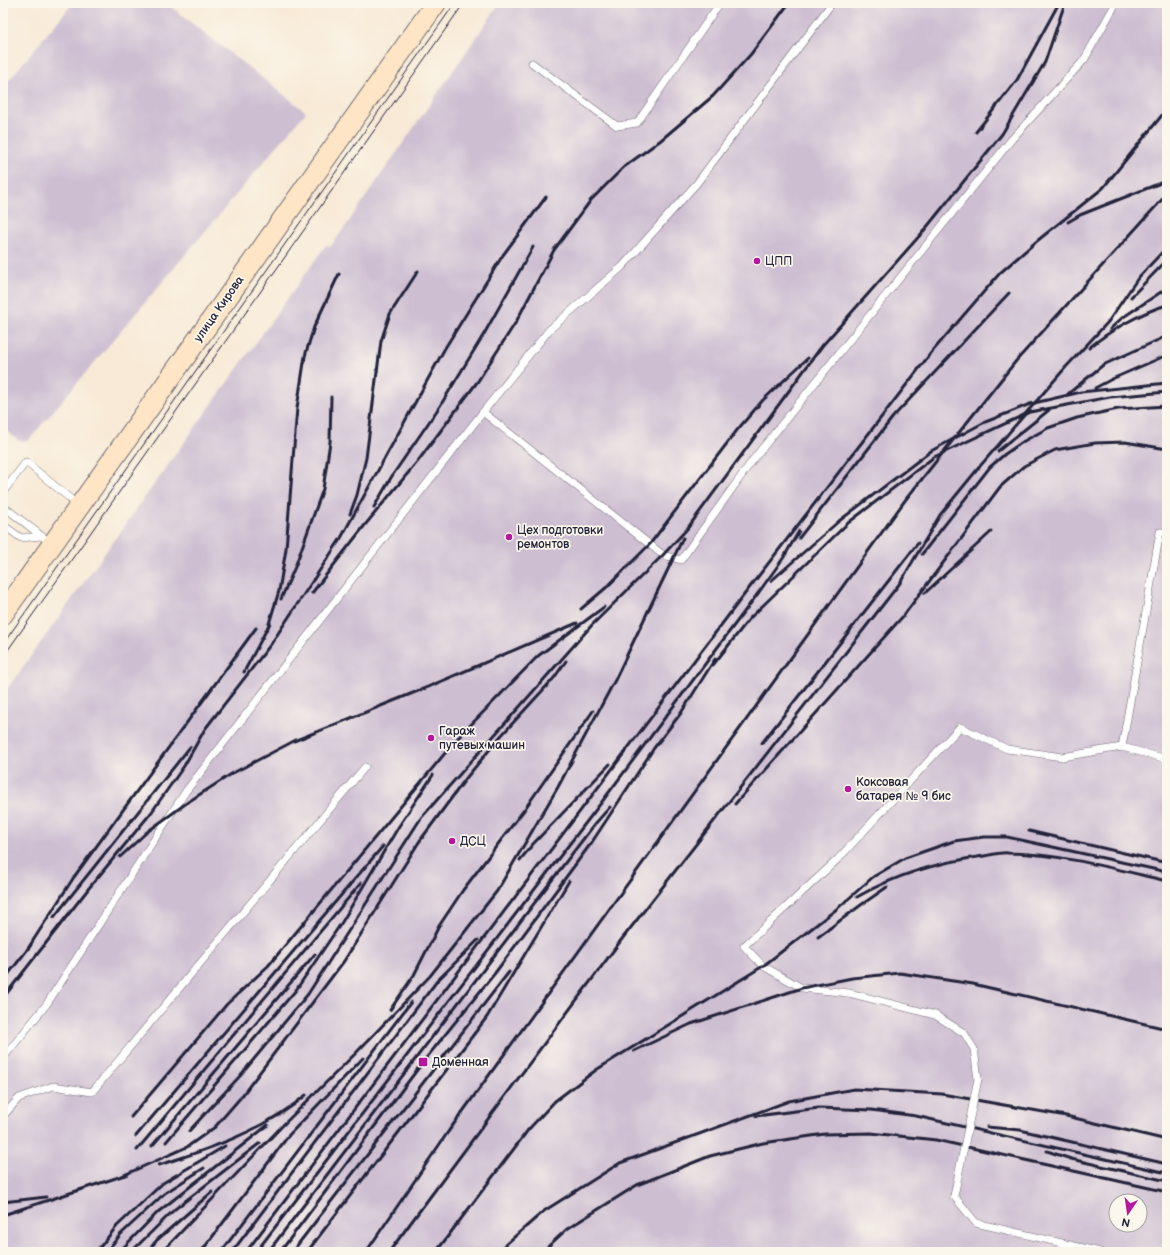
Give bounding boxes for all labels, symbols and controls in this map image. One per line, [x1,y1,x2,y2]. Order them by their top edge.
place label: ЦПП [765,254,792,269]
marker: ЦПП [752,256,762,266]
street label: улица Кирова [191,273,247,345]
place label: Цех подготовки ремонтов [517,523,603,552]
marker: Цех подготовки ремонтов [504,532,514,542]
place label: Гараж путевых машин [439,724,525,753]
marker: Гараж путевых машин [426,733,436,743]
place label: Коксовая батарея № 9 бис [856,775,951,804]
marker: Коксовая батарея № 9 бис [843,784,853,794]
place label: ДСЦ [460,834,486,849]
marker: ДСЦ [447,836,457,846]
place label: Доменная [432,1055,489,1070]
marker: Доменная [417,1056,429,1068]
north arrow [1108,1193,1148,1233]
text: N [1120,1215,1131,1230]

